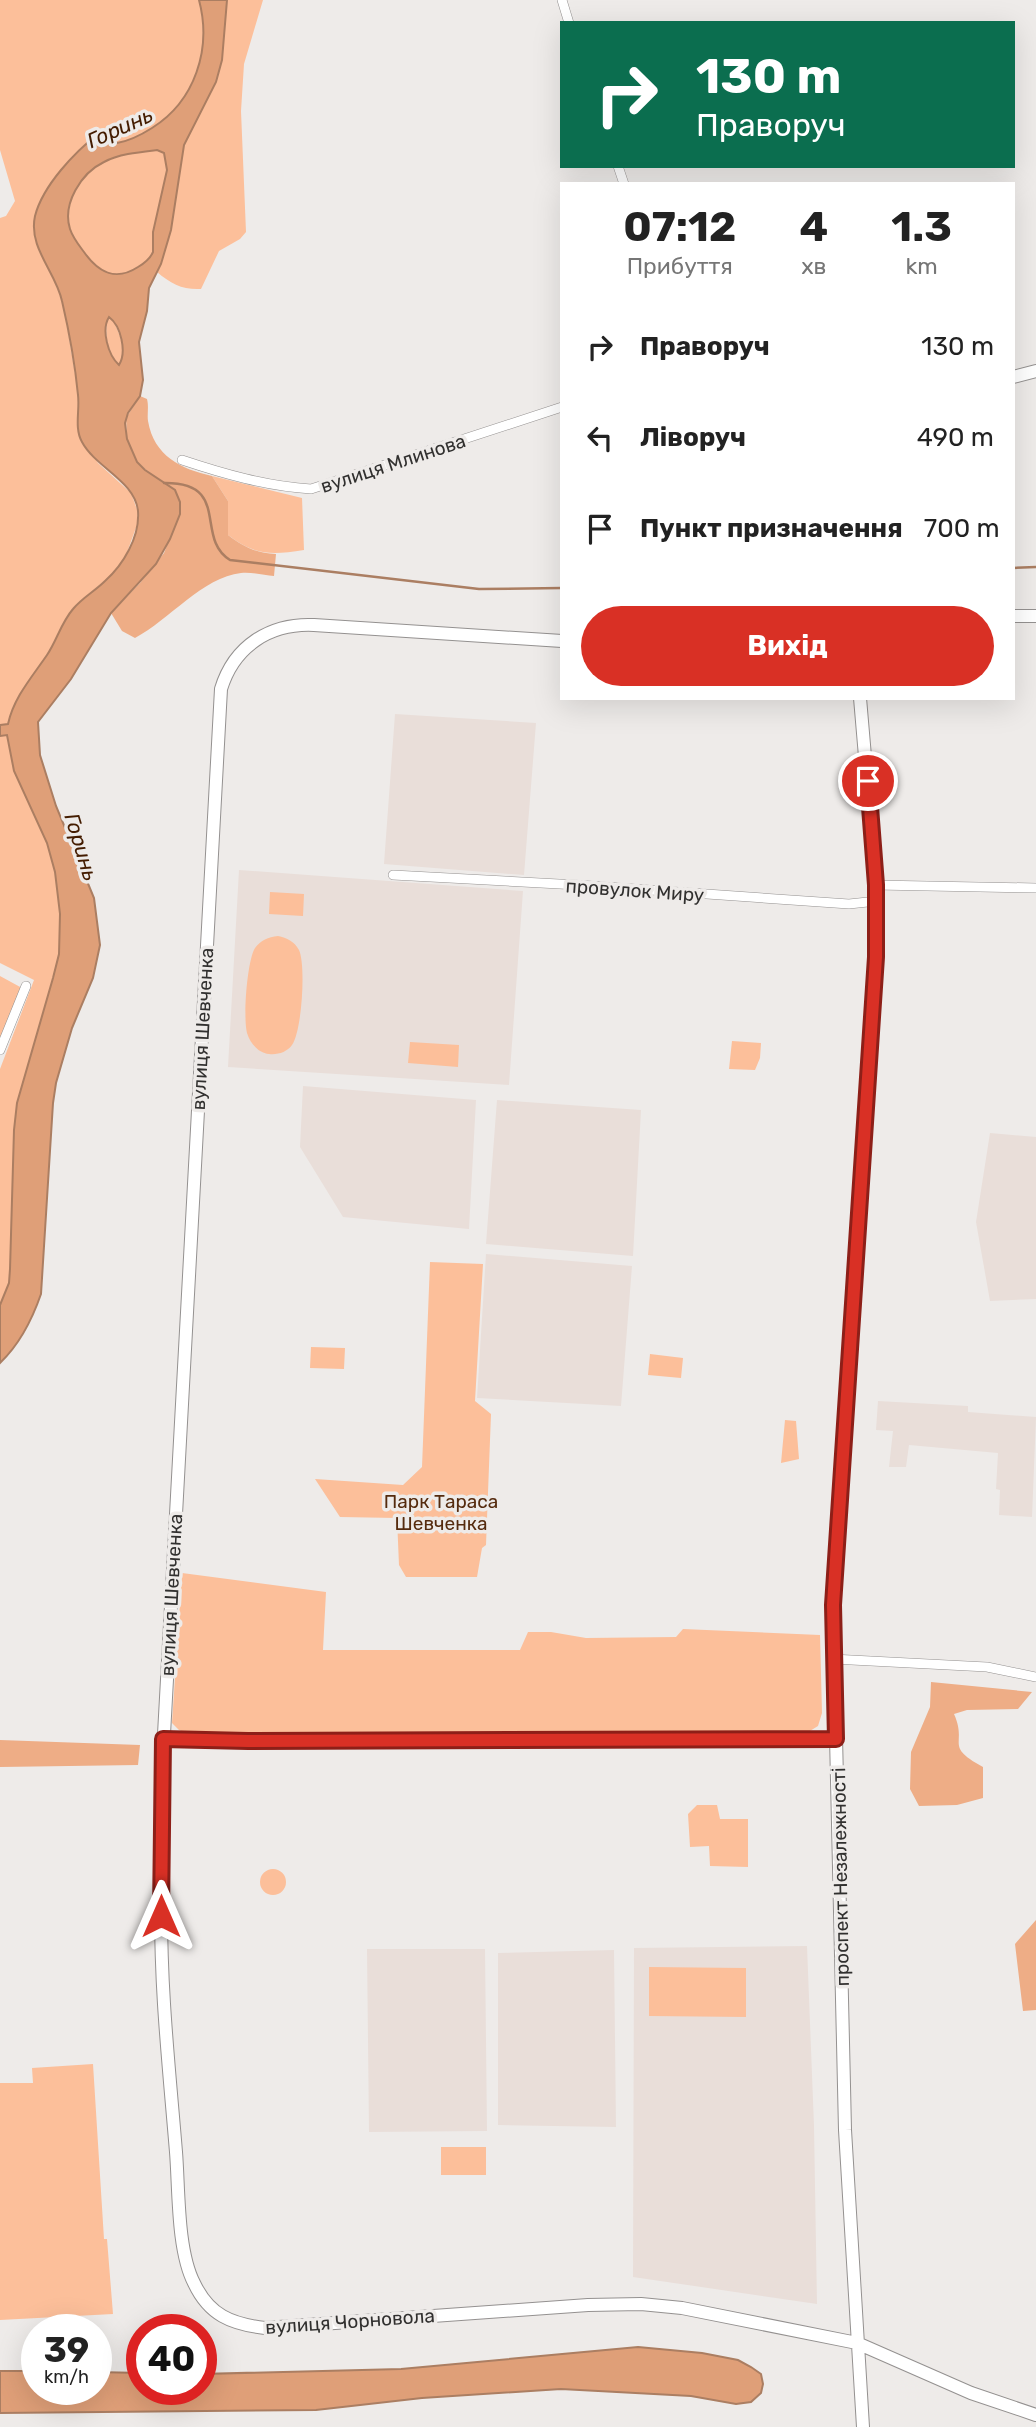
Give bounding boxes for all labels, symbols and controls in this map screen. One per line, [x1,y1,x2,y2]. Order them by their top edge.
text: 130 m [696,47,841,105]
icon: right [581,49,672,140]
water label: Горинь [83,102,156,153]
text: Праворуч [696,106,845,144]
text: 07:12 [623,202,736,252]
text: 4 [799,202,828,252]
text: 1.3 [891,202,952,252]
text: Прибуття [627,252,733,280]
text: хв [801,252,826,280]
text: km [905,252,938,280]
icon: right [581,328,619,366]
text: Праворуч [640,331,770,362]
text: 130 m [921,331,994,362]
icon: left [581,419,619,457]
text: Ліворуч [640,422,746,453]
text: 490 m [917,422,994,453]
street label: вулиця Млинова [318,429,469,498]
icon: arrive [581,510,619,548]
text: Пункт призначення [640,513,903,544]
text: 700 m [924,513,1000,544]
button: Вихід [581,606,994,686]
pin [838,751,898,811]
icon: arrive [849,762,887,800]
water label: Горинь [59,810,104,884]
street label: провулок Миру [565,874,705,907]
street label: вулиця Шевченка [187,947,218,1111]
park label: Парк Тараса Шевченка [384,1490,498,1535]
street label: вулиця Шевченка [156,1513,187,1677]
street label: проспект Незалежності [827,1767,854,1987]
position arrow [124,1879,198,1953]
street label: вулиця Чорновола [265,2304,436,2339]
speed limit sign: 40 [126,2314,217,2405]
text: 39 [44,2329,89,2371]
text: km/h [44,2366,89,2388]

